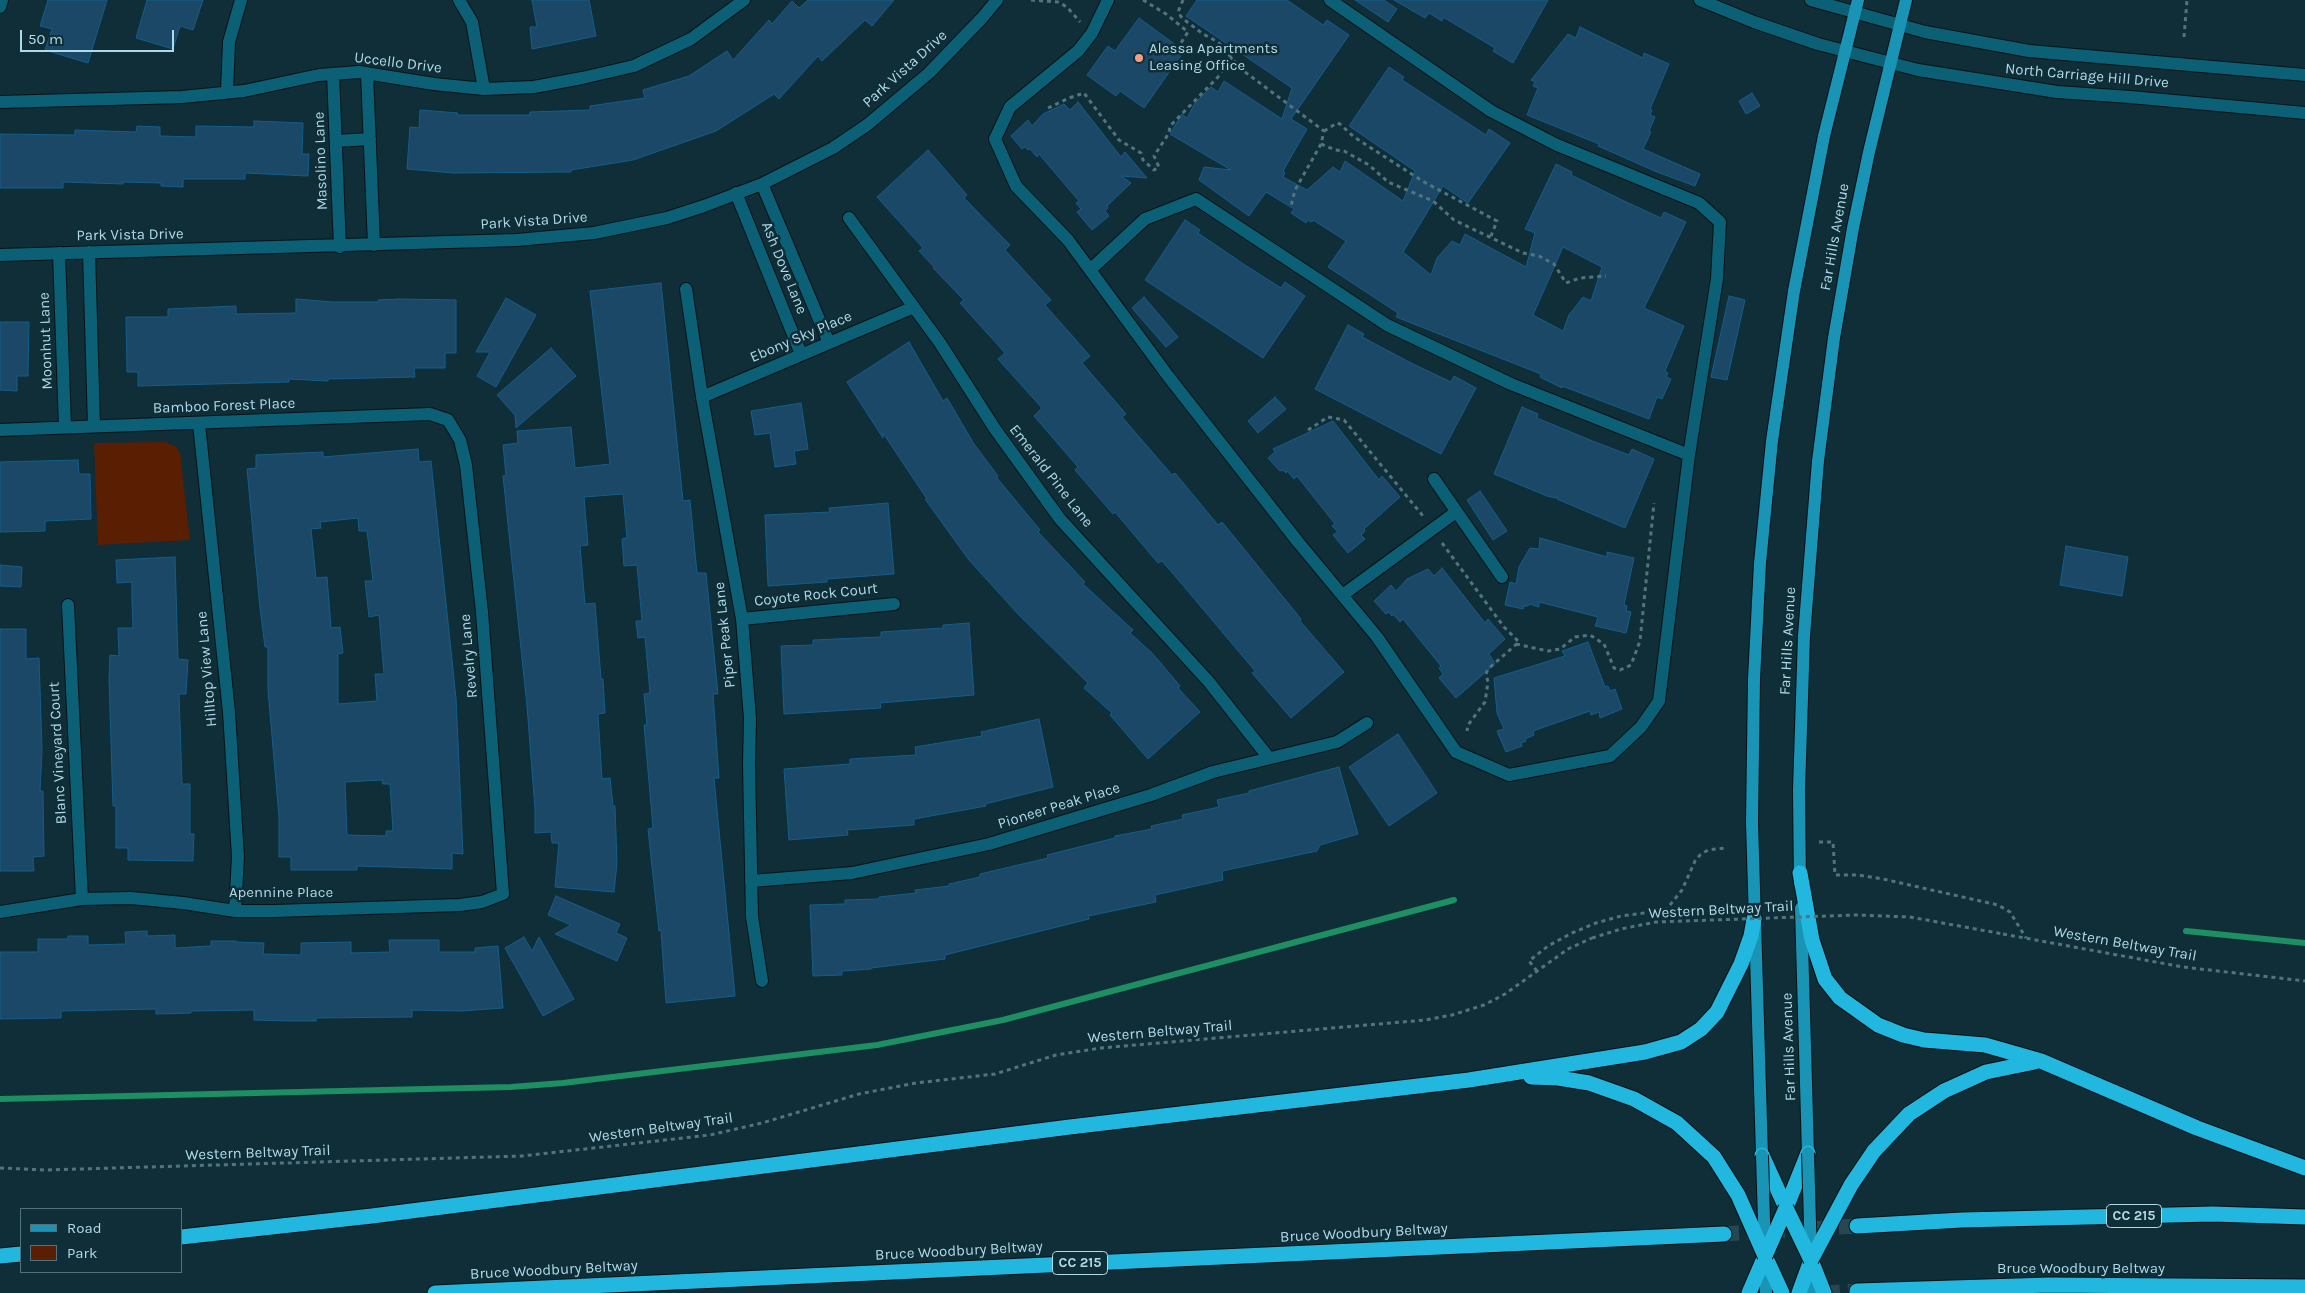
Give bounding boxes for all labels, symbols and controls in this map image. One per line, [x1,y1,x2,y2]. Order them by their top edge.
scale bar [22,20,176,52]
street label: Park Vista Drive [859,26,951,112]
text: 50 m [28,30,63,48]
place label: Alessa Apartments Leasing Office [1149,40,1278,75]
street label: Uccello Drive [353,49,443,77]
marker: Alessa Apartments Leasing Office [1133,52,1145,64]
street label: North Carriage Hill Drive [2004,60,2170,92]
street label: Masolino Lane [310,111,332,211]
street label: Far Hills Avenue [1817,182,1853,292]
street label: Park Vista Drive [480,208,588,234]
street label: Ash Dove Lane [757,219,811,317]
street label: Park Vista Drive [76,225,184,245]
street label: Moonhut Lane [35,292,57,390]
street label: Ebony Sky Place [747,307,855,367]
street label: Bamboo Forest Place [152,395,296,417]
street label: Emerald Pine Lane [1005,421,1097,531]
street label: Coyote Rock Court [753,580,879,610]
street label: Piper Peak Lane [710,581,740,689]
street label: Far Hills Avenue [1776,586,1800,696]
street label: Hilltop View Lane [193,610,221,728]
street label: Revelry Lane [456,613,482,699]
street label: Blanc Vineyard Court [45,681,71,825]
street label: Pioneer Peak Place [996,779,1122,833]
street label: Apennine Place [229,884,333,902]
street label: Western Beltway Trail [1648,897,1794,923]
street label: Western Beltway Trail [2052,923,2198,965]
street label: Far Hills Avenue [1778,992,1800,1102]
street label: Western Beltway Trail [1087,1017,1233,1047]
street label: Western Beltway Trail [588,1109,734,1147]
street label: Western Beltway Trail [185,1141,331,1165]
road number: CC 215 [2106,1204,2162,1228]
legend [20,1208,182,1273]
text: Road [67,1219,102,1237]
street label: Bruce Woodbury Beltway [1280,1220,1448,1246]
street label: Bruce Woodbury Beltway [875,1238,1043,1264]
text: Park [67,1244,97,1262]
road number: CC 215 [1052,1252,1108,1274]
street label: Bruce Woodbury Beltway [470,1257,638,1283]
street label: Bruce Woodbury Beltway [1997,1260,2165,1278]

